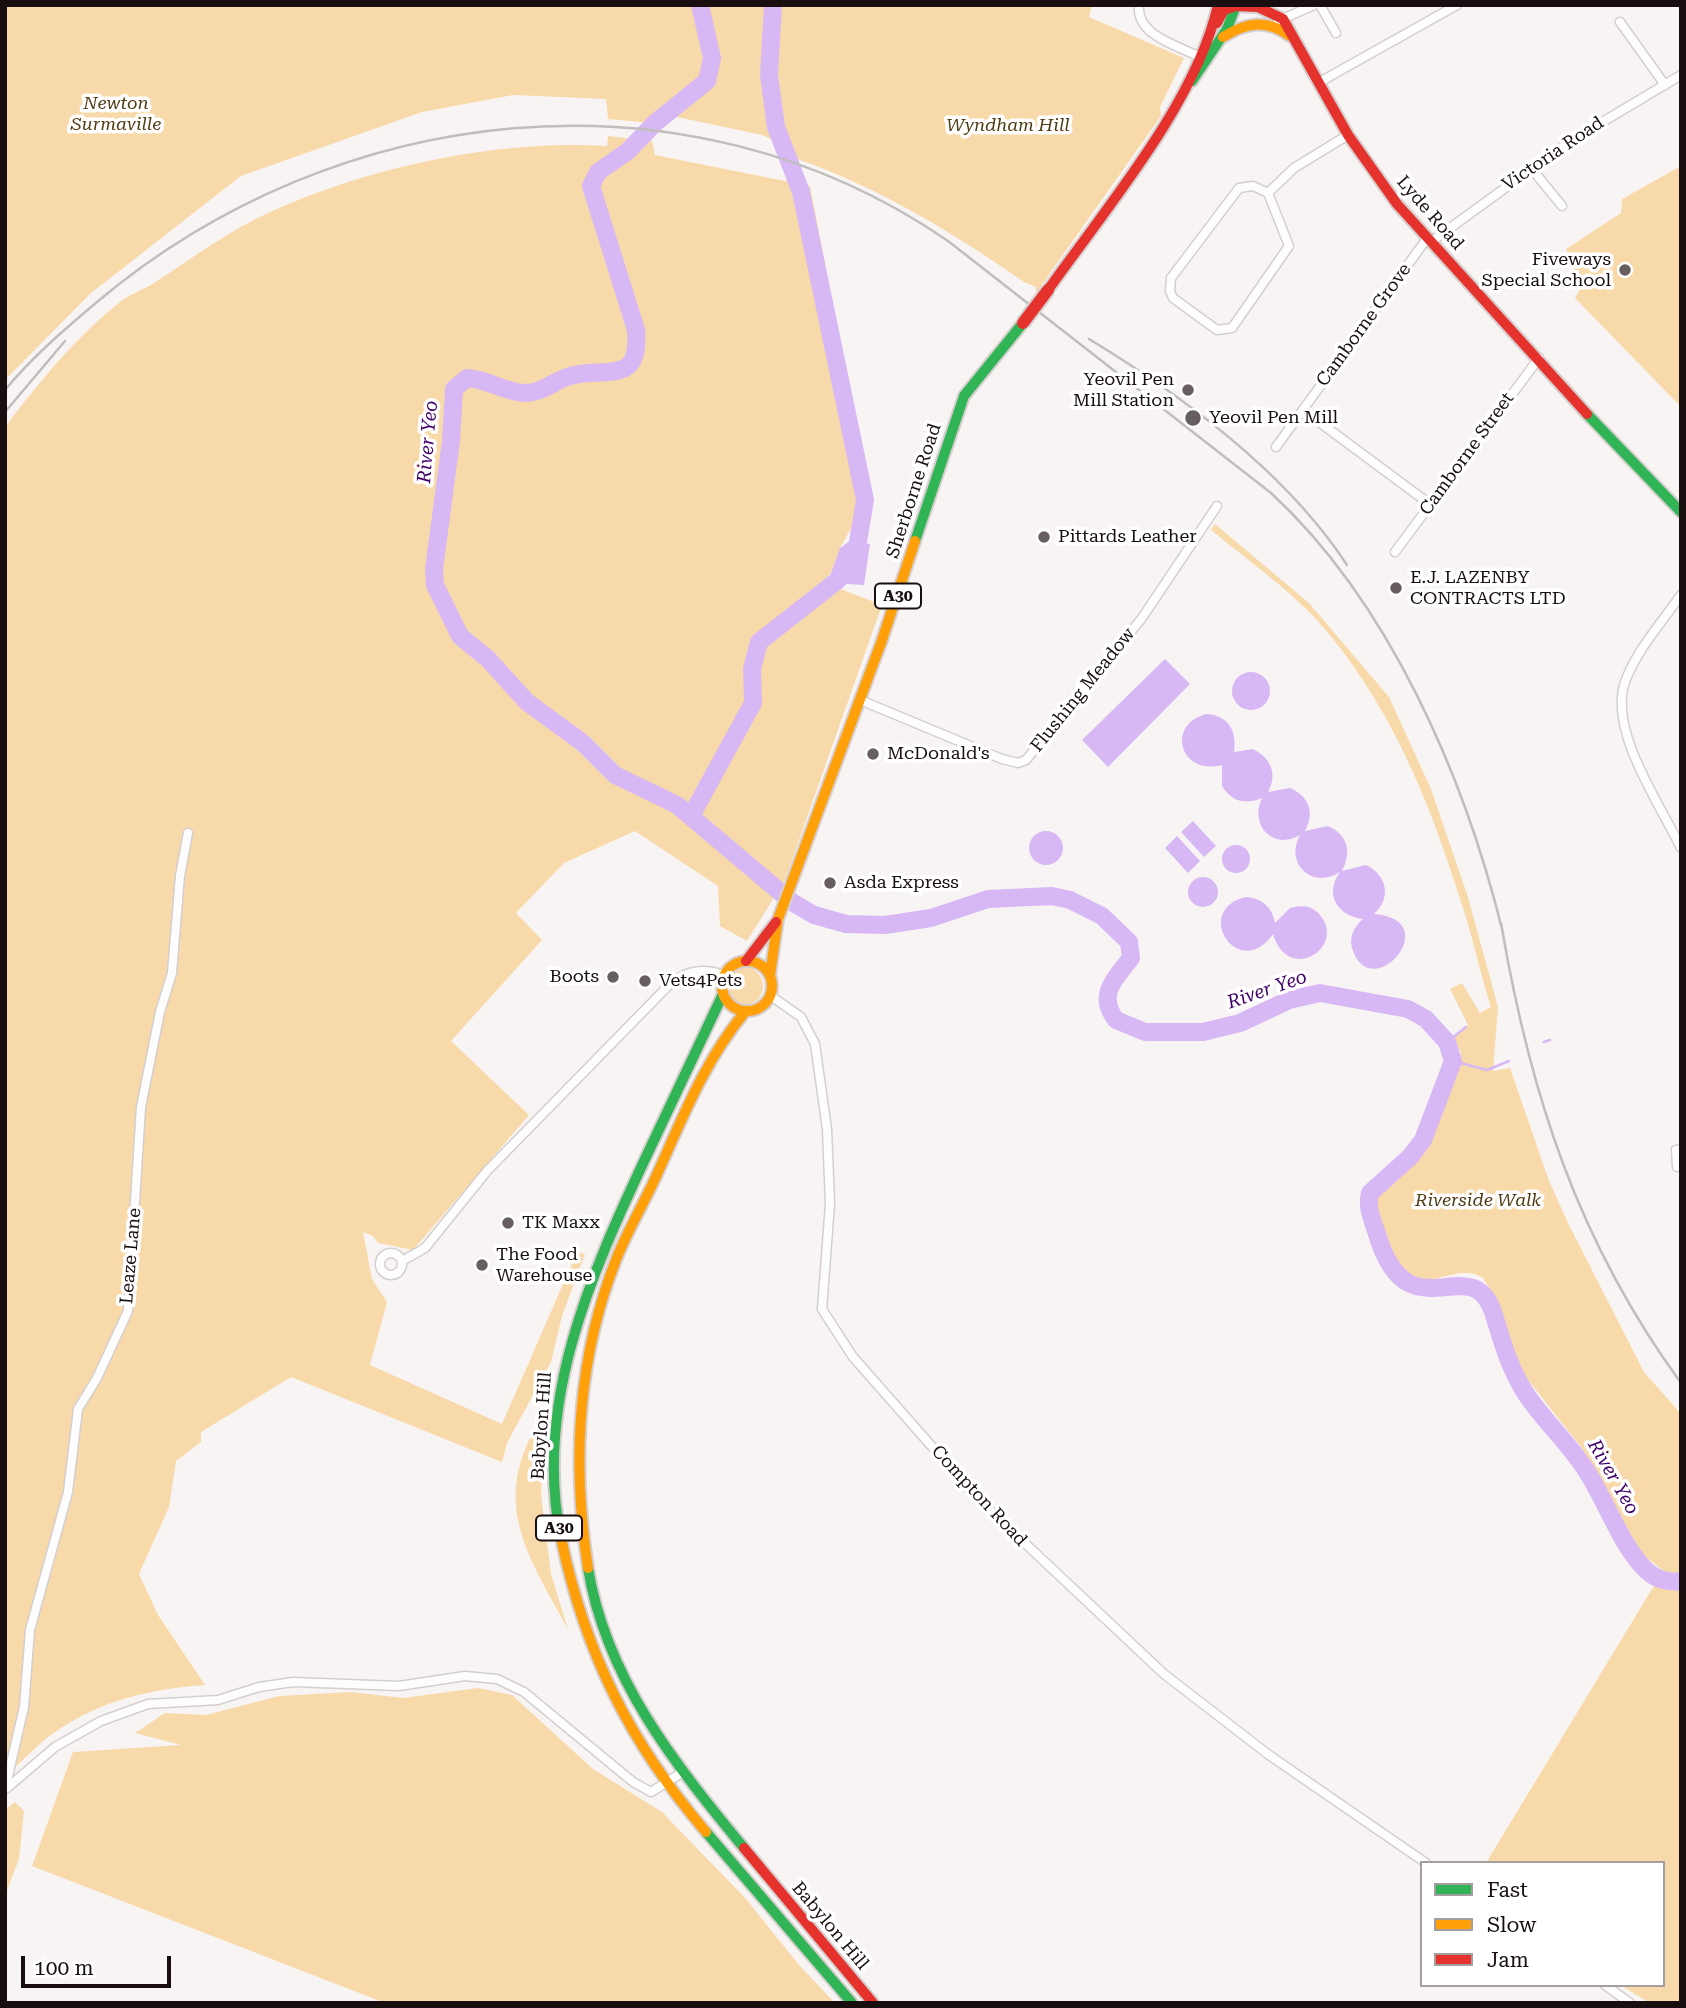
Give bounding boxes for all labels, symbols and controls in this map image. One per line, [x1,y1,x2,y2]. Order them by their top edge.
park label: Newton Surmaville [71,93,161,136]
street label: Victoria Road [1498,112,1608,196]
park label: Wyndham Hill [946,115,1070,137]
street label: Lyde Road [1392,171,1468,255]
place label: Fiveways Special School [1482,249,1611,292]
street label: Camborne Grove [1312,259,1416,391]
marker: Fiveways Special School [1617,262,1633,278]
place label: Yeovil Pen Mill Station [1073,369,1174,412]
marker: Yeovil Pen Mill Station [1180,382,1196,398]
street label: Camborne Street [1415,388,1519,520]
water label: River Yeo [413,400,443,484]
place label: Yeovil Pen Mill [1209,407,1338,429]
marker: Yeovil Pen Mill [1183,408,1203,428]
street label: Sherborne Road [882,421,946,561]
place label: Pittards Leather [1058,526,1197,548]
marker: Pittards Leather [1036,529,1052,545]
place label: E.J. LAZENBY CONTRACTS LTD [1410,567,1566,610]
marker: E.J. LAZENBY CONTRACTS LTD [1388,580,1404,596]
road number: A30 [875,583,921,608]
street label: Flushing Meadow [1026,624,1140,756]
place label: McDonald's [887,743,990,765]
marker: McDonald's [865,746,881,762]
place label: Asda Express [844,872,959,894]
marker: Asda Express [822,875,838,891]
place label: Boots [550,966,599,988]
water label: River Yeo [1224,966,1310,1014]
marker: Boots [605,969,621,985]
place label: Vets4Pets [659,970,742,992]
marker: Vets4Pets [637,973,653,989]
park label: Riverside Walk [1415,1190,1541,1212]
street label: Leaze Lane [116,1207,146,1305]
place label: TK Maxx [522,1212,600,1234]
marker: TK Maxx [500,1215,516,1231]
place label: The Food Warehouse [496,1244,592,1286]
marker: The Food Warehouse [474,1257,490,1273]
street label: Babylon Hill [527,1371,557,1481]
water label: River Yeo [1582,1435,1644,1519]
street label: Compton Road [927,1441,1031,1551]
road number: A30 [536,1516,582,1540]
legend [1420,1861,1665,1987]
street label: Babylon Hill [787,1878,873,1974]
text: Fast [1487,1878,1528,1902]
text: Slow [1487,1913,1536,1937]
scale bar [24,1941,175,1985]
text: Jam [1487,1948,1529,1972]
text: 100 m [34,1956,94,1980]

